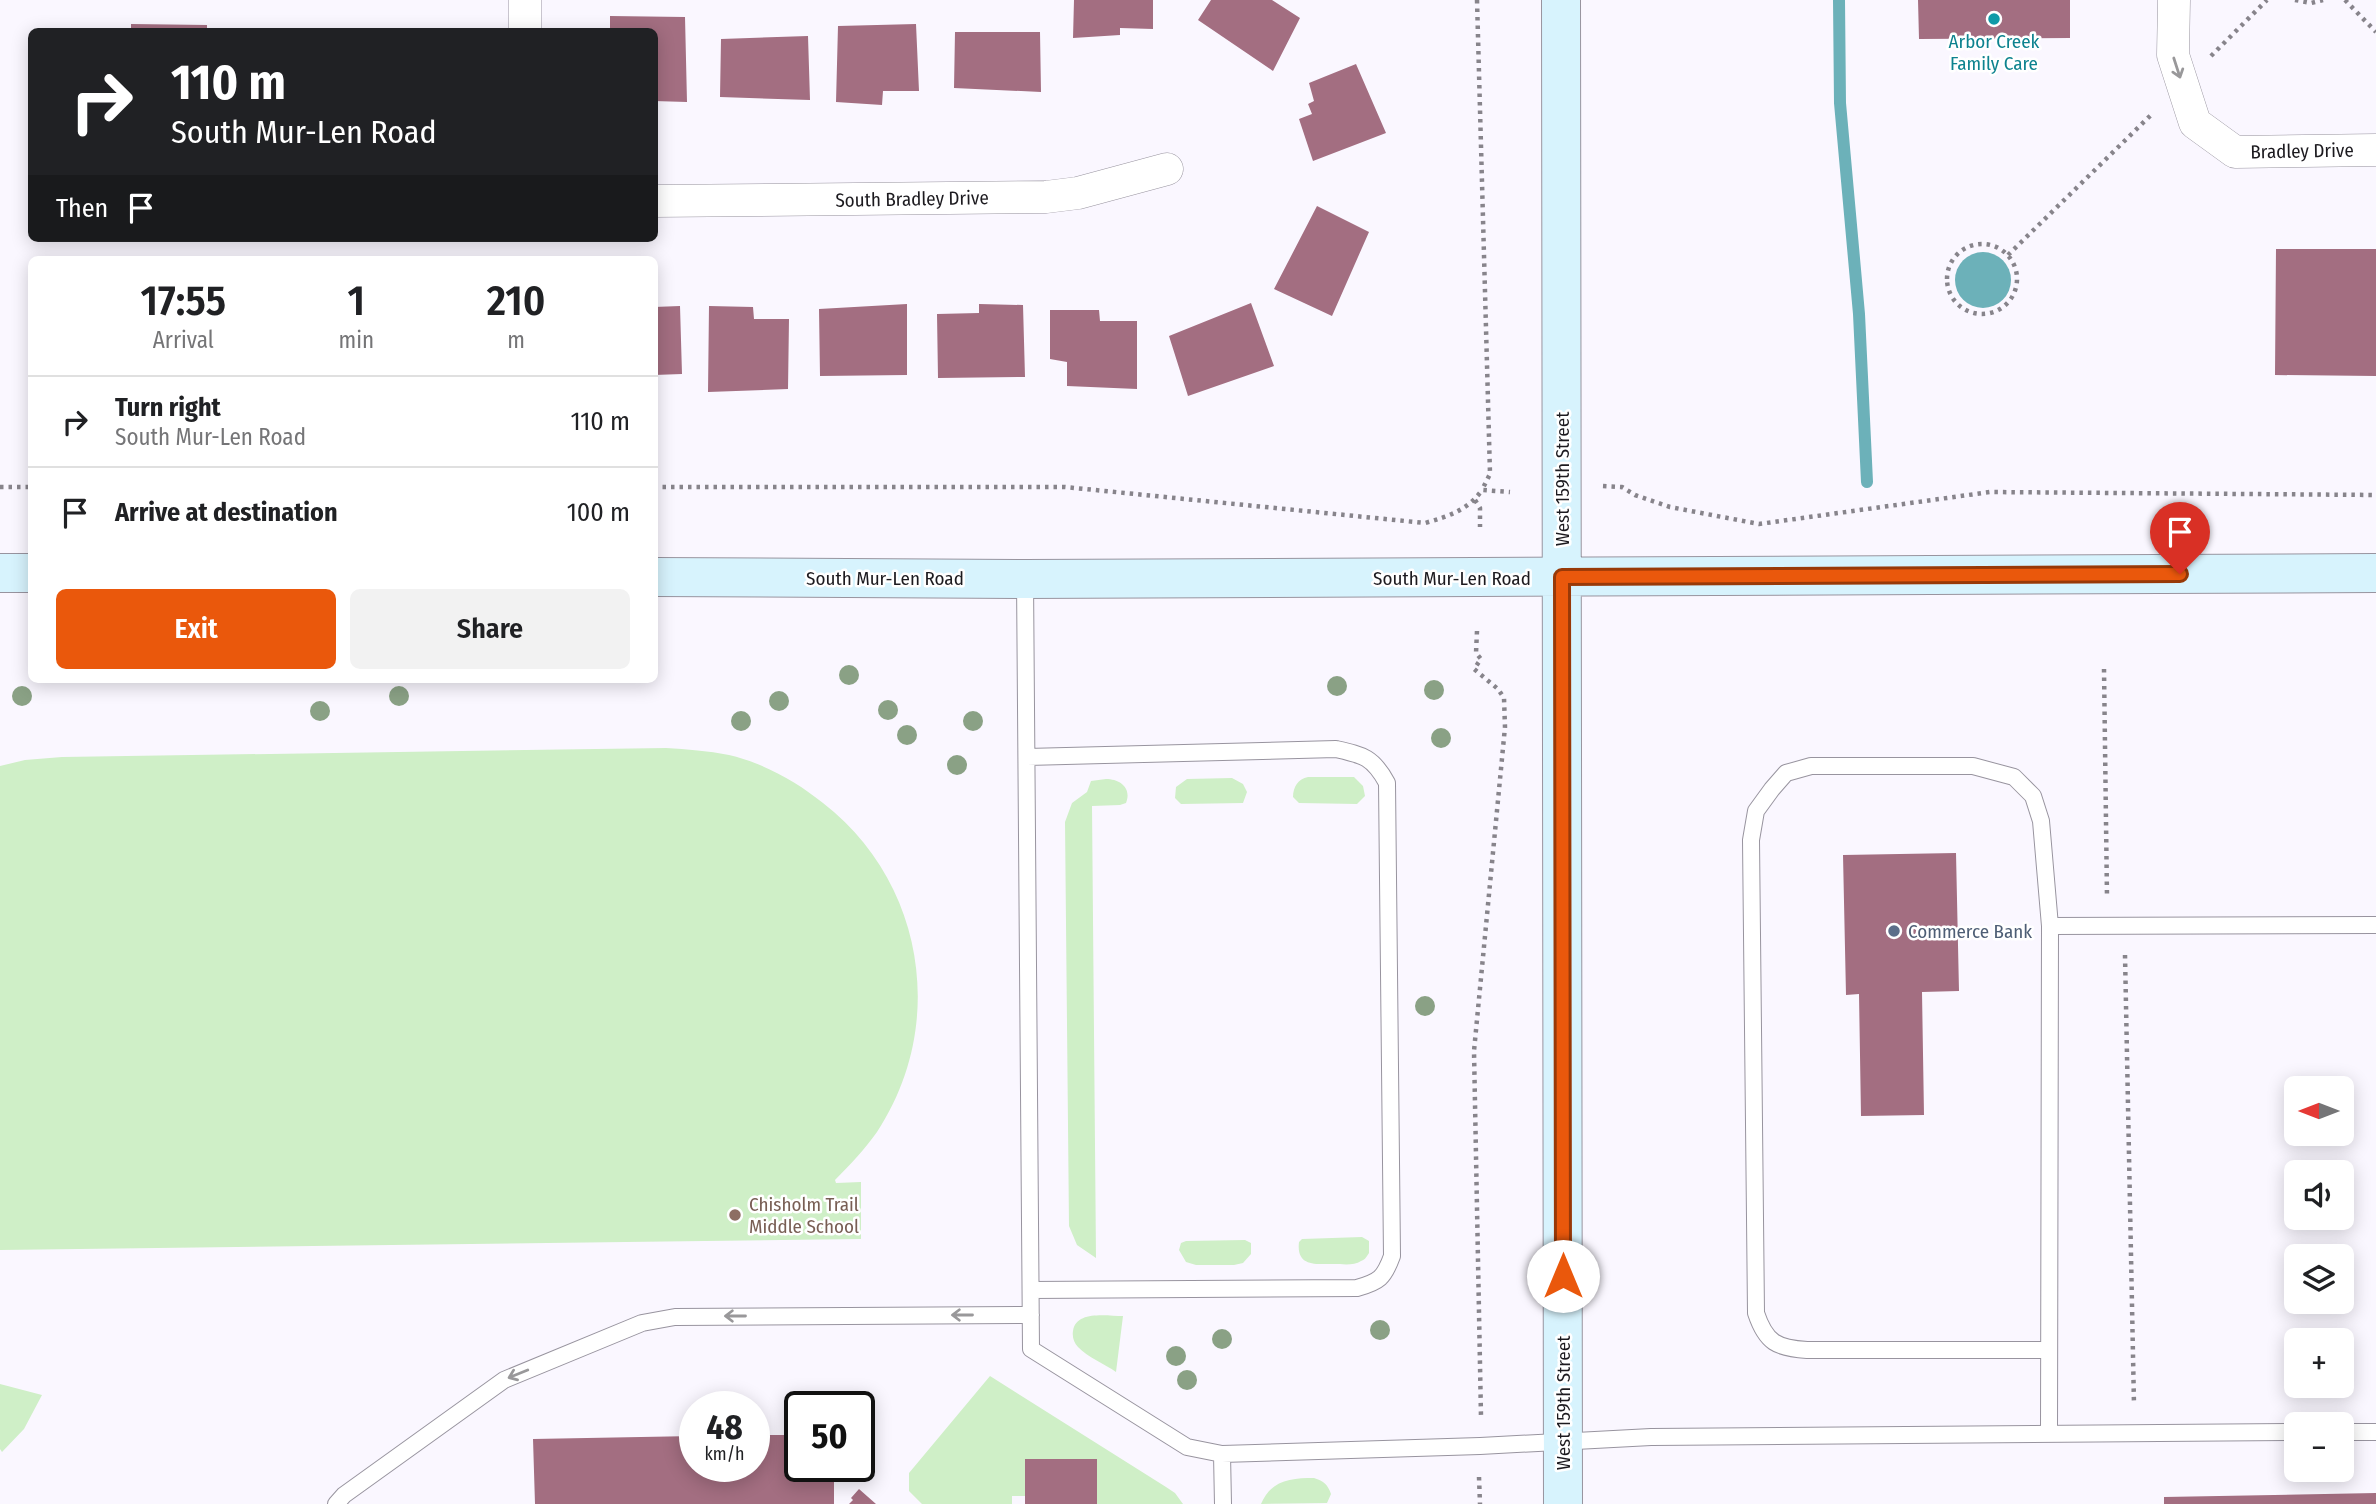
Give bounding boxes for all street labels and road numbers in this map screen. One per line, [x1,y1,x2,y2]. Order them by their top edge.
street label: Bradley Drive [2250,139,2354,163]
street label: South Bradley Drive [835,186,989,212]
street label: West 159th Street [1551,411,1574,546]
street label: South Mur-Len Road [806,567,964,590]
street label: South Mur-Len Road [1373,567,1531,590]
street label: West 159th Street [1552,1335,1575,1470]

